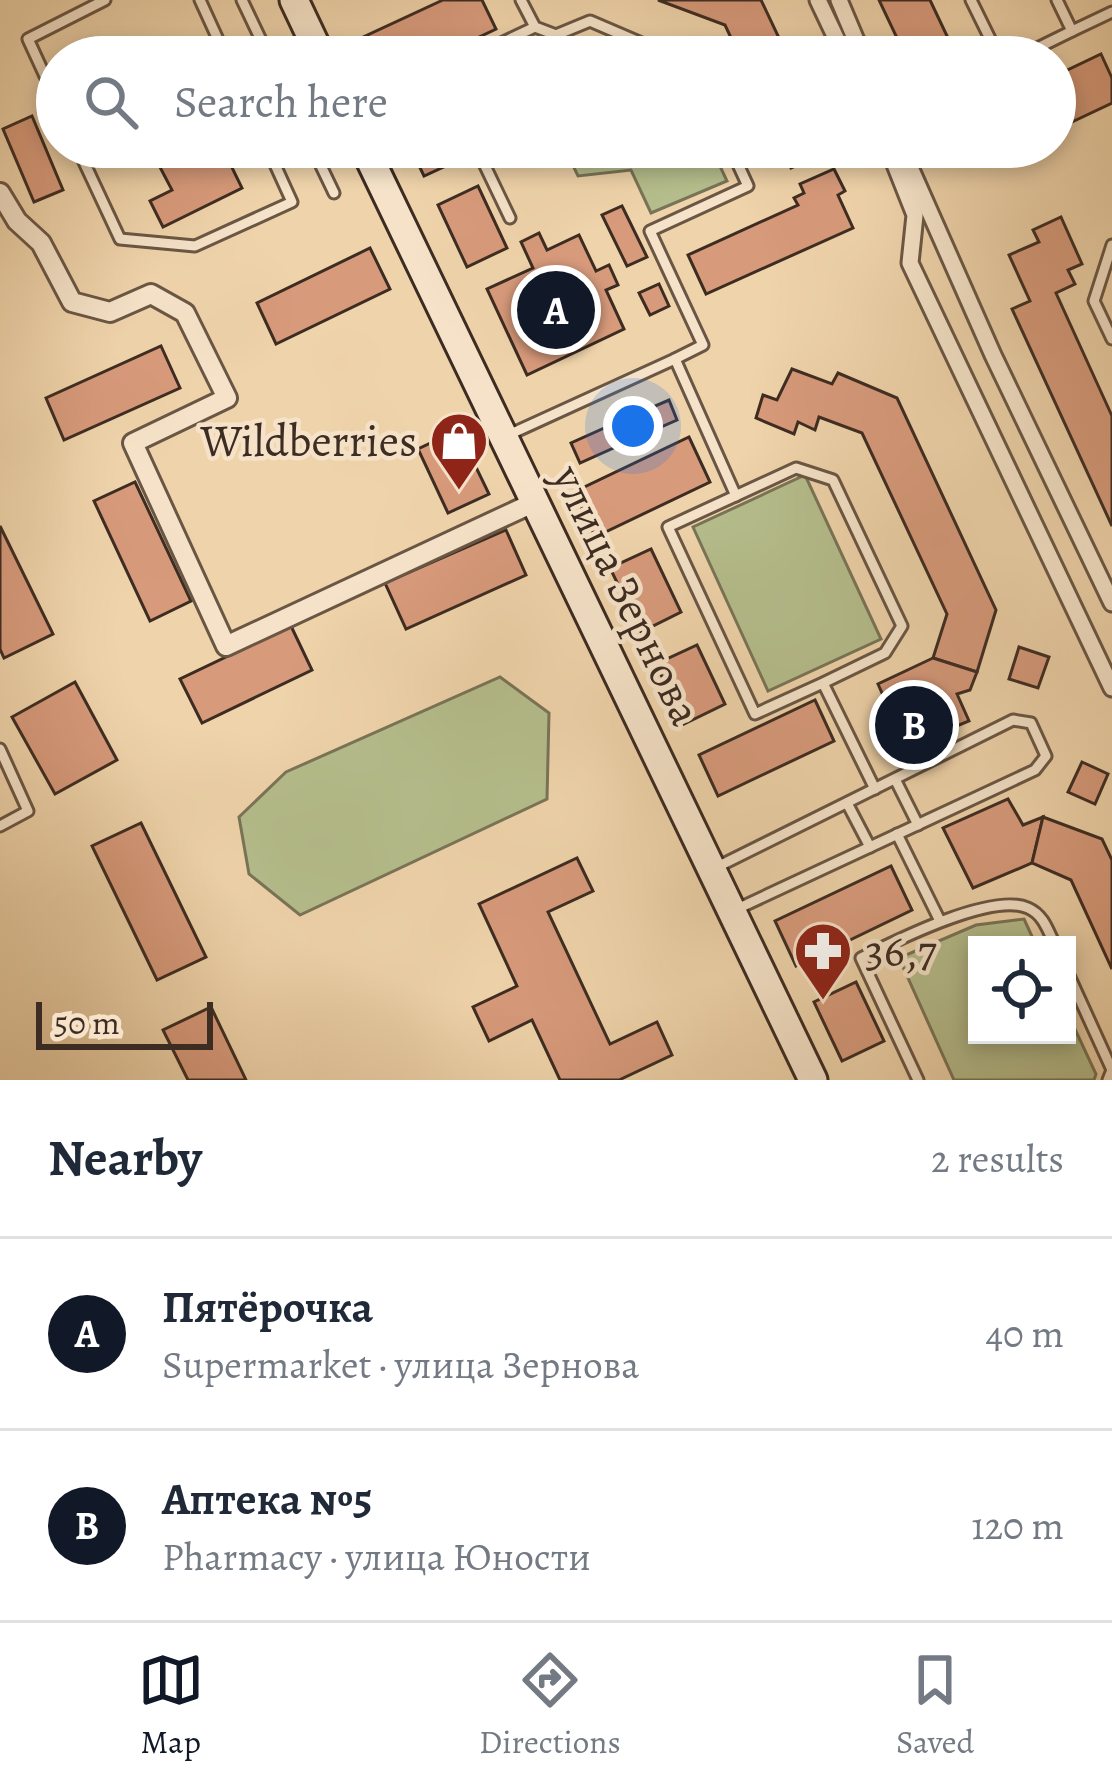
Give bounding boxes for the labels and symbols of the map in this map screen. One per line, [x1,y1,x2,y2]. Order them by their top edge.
pin: A [517,265,595,355]
your location [603,396,663,456]
place label: Wildberries [200,410,417,472]
shop icon: Wildberries [428,410,490,492]
street label: улица Зернова [537,454,717,736]
pin: B [875,680,953,770]
pharmacy icon: 36,7 [792,920,854,1002]
place label: 36,7 [865,920,937,982]
scale bar [36,996,213,1049]

